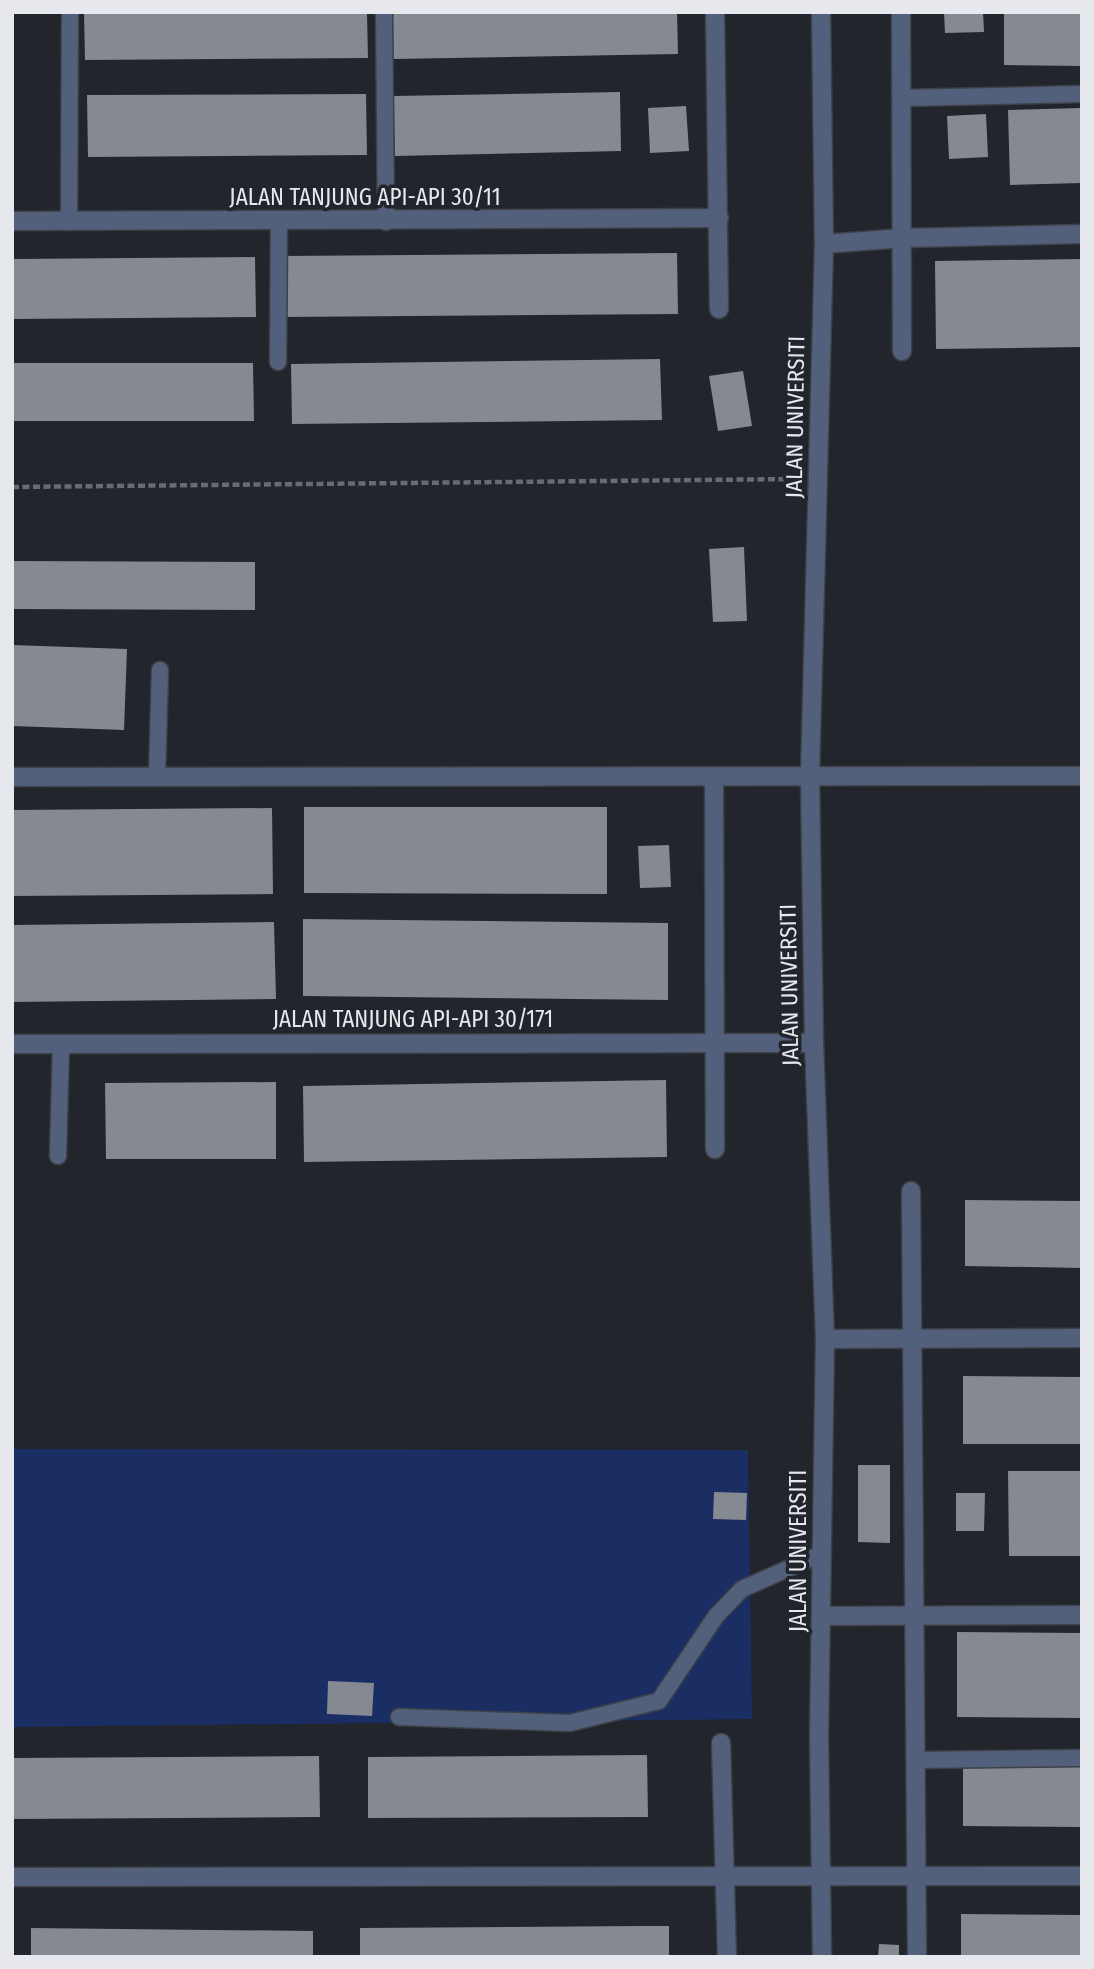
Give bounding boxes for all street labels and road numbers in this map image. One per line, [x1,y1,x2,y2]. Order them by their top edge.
street label: JALAN TANJUNG API-API 30/11 [229,183,501,211]
street label: JALAN UNIVERSITI [780,336,810,498]
street label: JALAN UNIVERSITI [774,904,804,1066]
street label: JALAN TANJUNG API-API 30/171 [273,1005,553,1033]
street label: JALAN UNIVERSITI [784,1470,812,1632]

